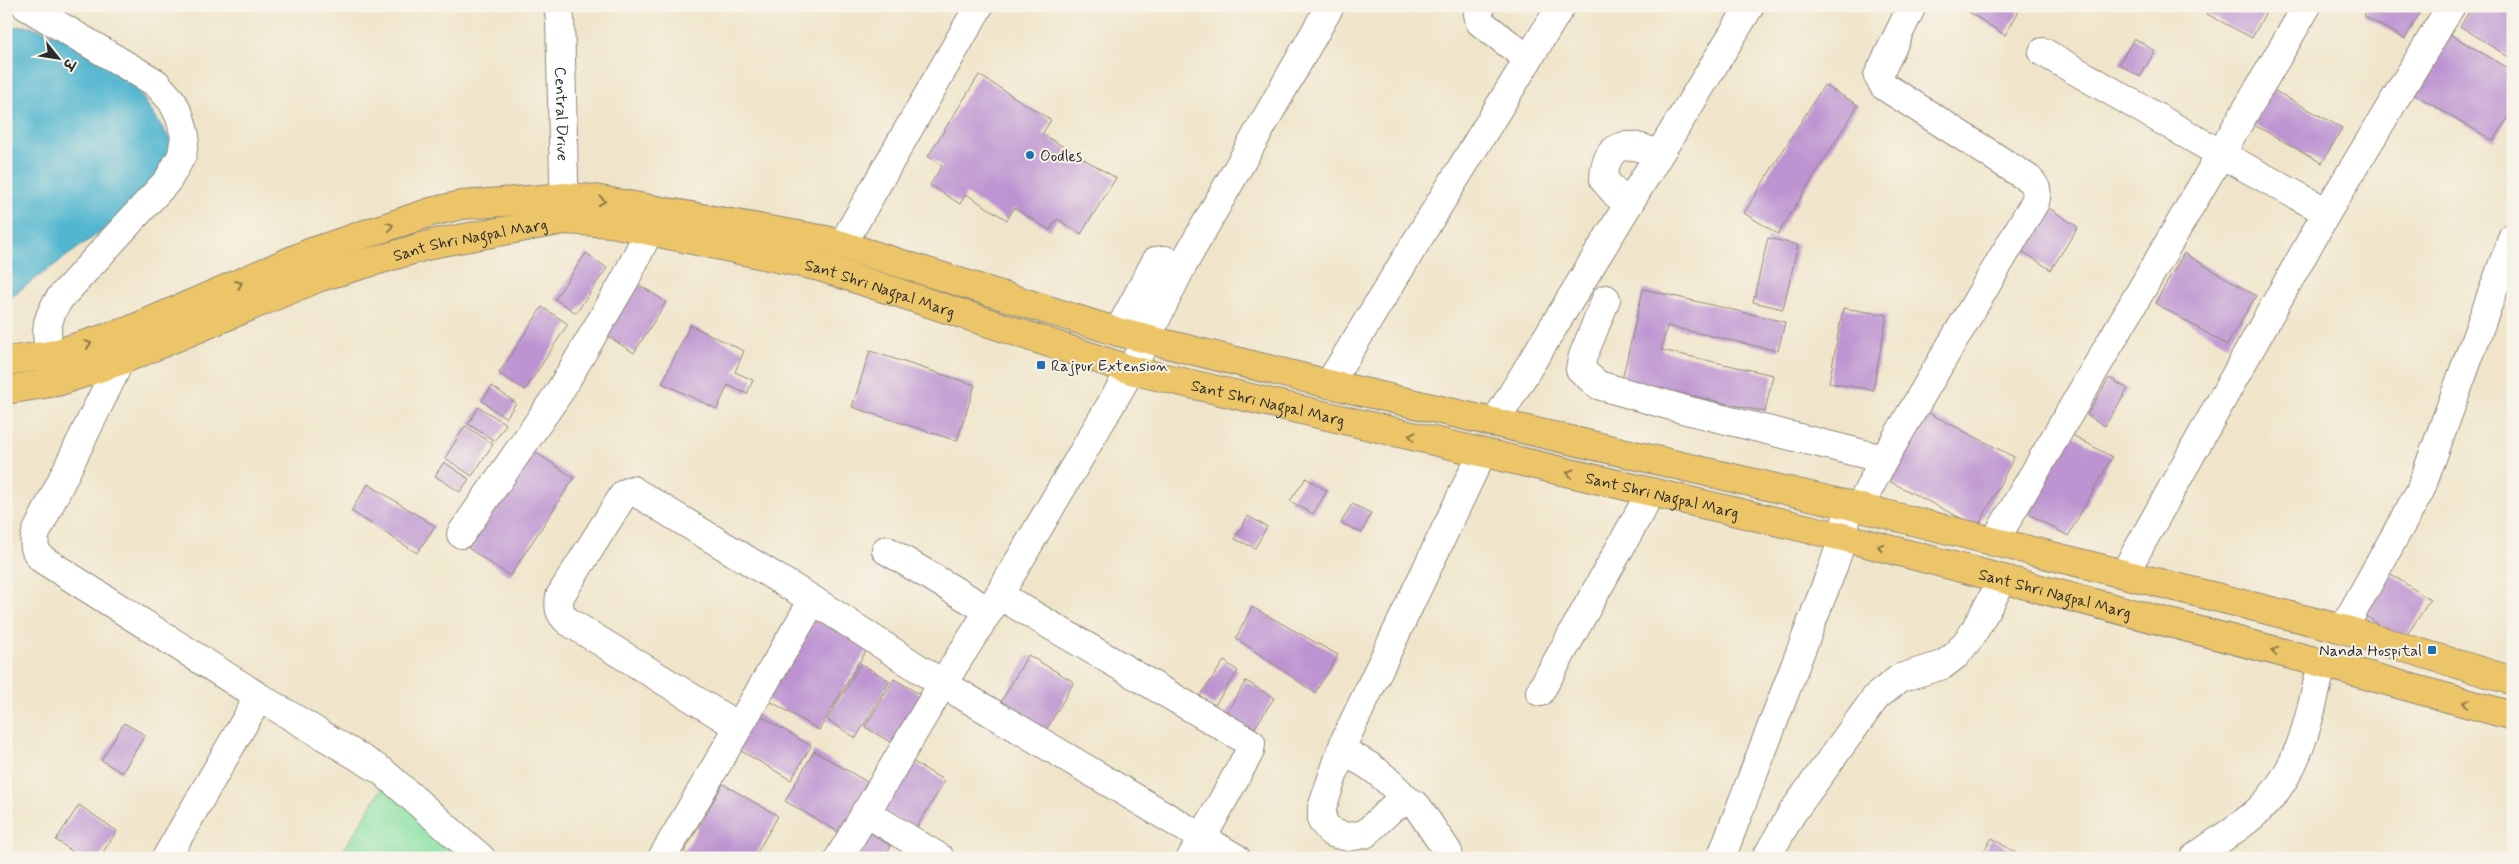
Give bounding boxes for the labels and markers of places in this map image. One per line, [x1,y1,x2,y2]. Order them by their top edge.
place label: Oodles [1040,146,1082,167]
marker: Oodles [1024,149,1036,161]
place label: Rajpur Extension [1051,356,1169,377]
marker: Rajpur Extension [1035,359,1047,371]
place label: Nanda Hospital [2319,641,2422,662]
marker: Nanda Hospital [2426,644,2438,656]

